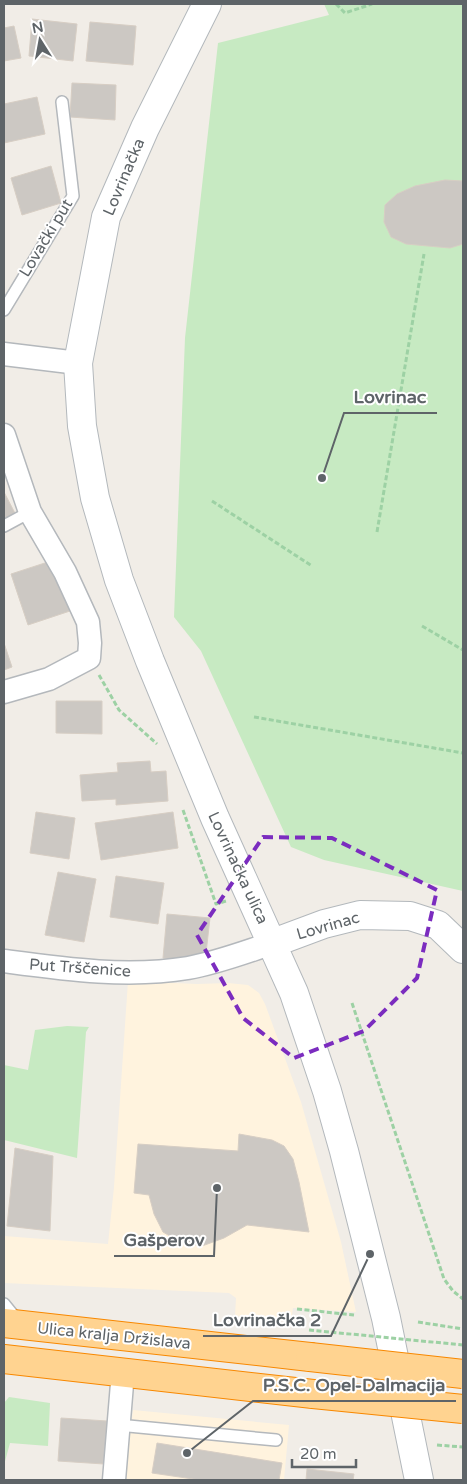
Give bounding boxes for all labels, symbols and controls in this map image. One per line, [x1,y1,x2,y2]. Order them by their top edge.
north arrow [15,15,65,65]
text: N [30,18,45,37]
street label: Lovrinačka [99,135,149,219]
street label: Lovački put [15,195,77,281]
callout: Lovrinac [344,380,437,413]
text: Lovrinac [354,386,427,408]
street label: Lovrinačka ulica [203,809,273,927]
street label: Lovrinac [294,907,362,945]
street label: Put Trščenice [28,954,132,982]
callout: Gašperov [114,1223,214,1256]
text: Gašperov [124,1229,205,1251]
callout: Lovrinačka 2 [203,1303,331,1336]
text: Lovrinačka 2 [213,1309,321,1331]
street label: Ulica kralja Držislava [36,1318,192,1354]
callout: P.S.C. Opel-Dalmacija [253,1368,456,1401]
text: P.S.C. Opel-Dalmacija [263,1374,445,1396]
scale bar [292,1436,356,1468]
text: 20 m [300,1445,337,1463]

